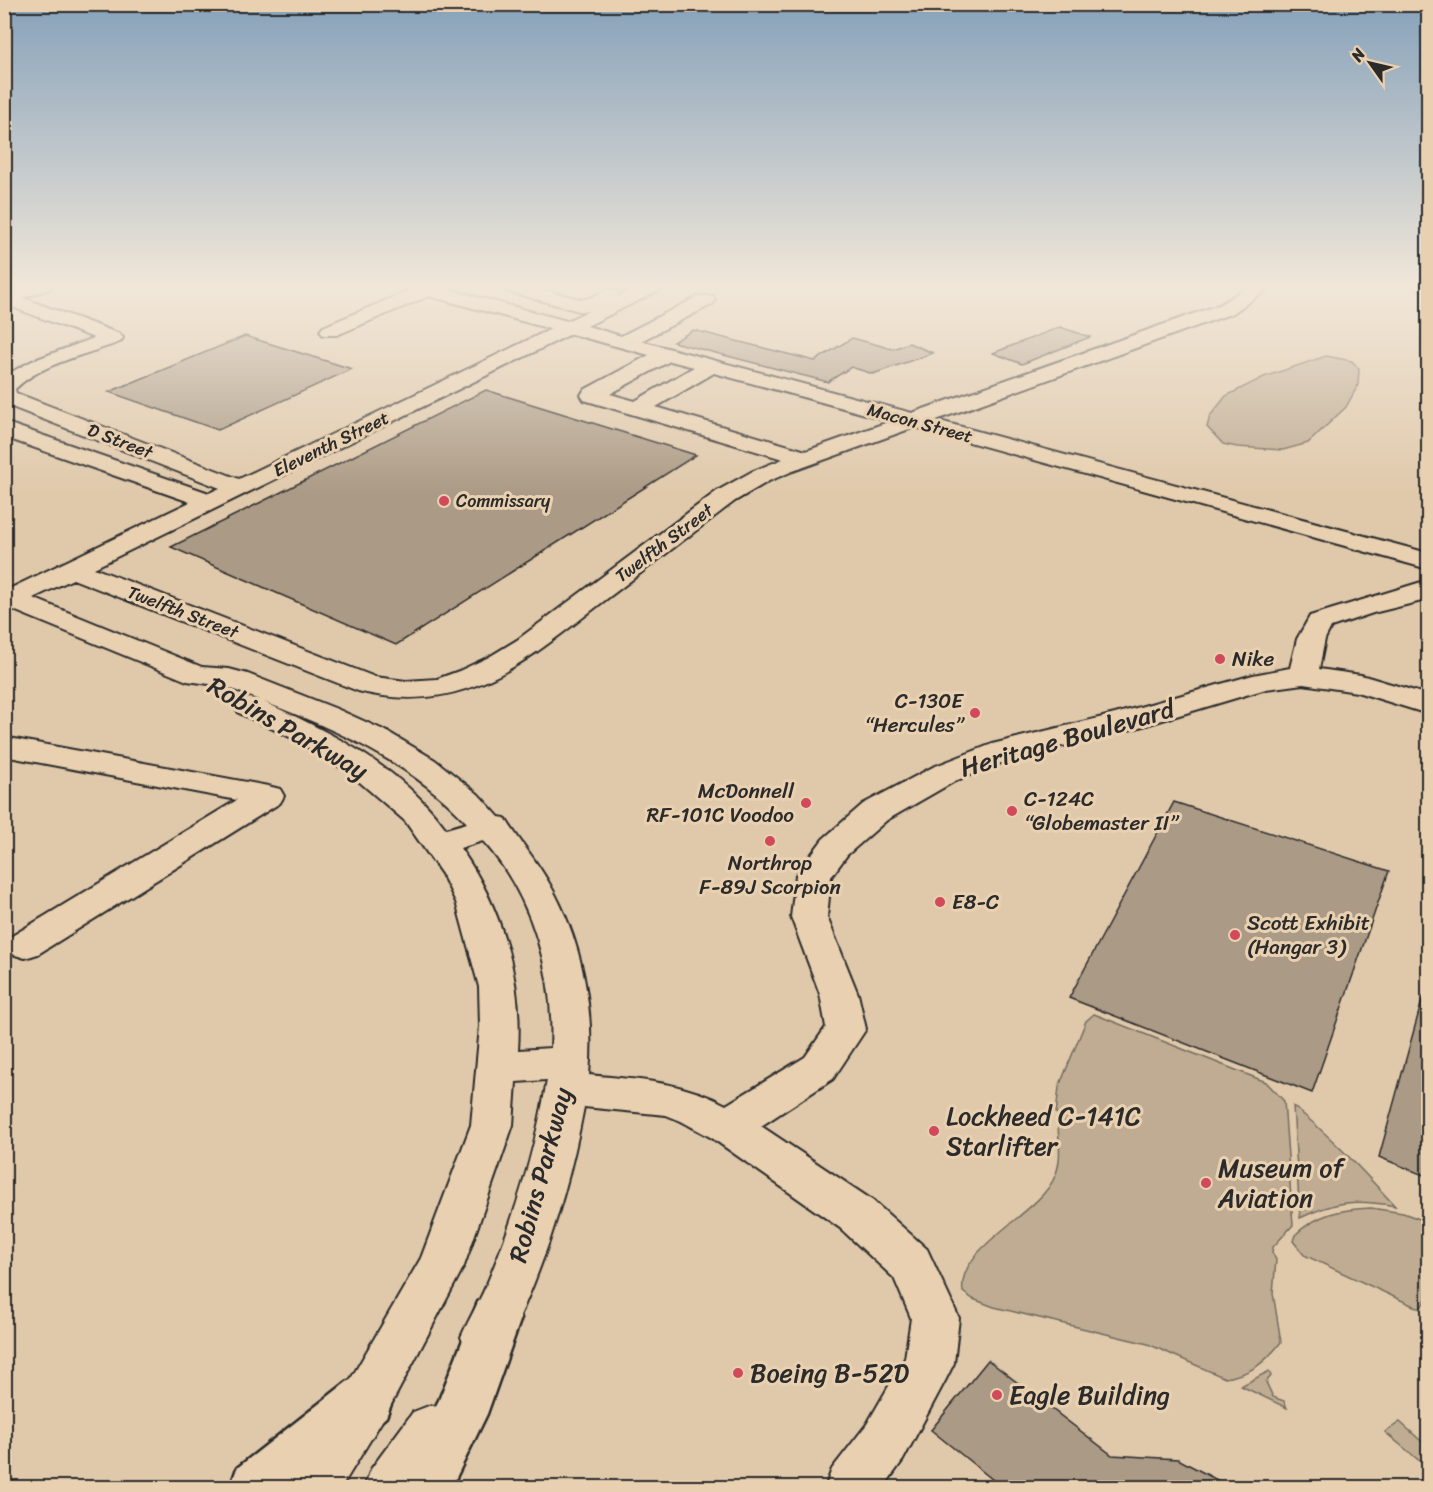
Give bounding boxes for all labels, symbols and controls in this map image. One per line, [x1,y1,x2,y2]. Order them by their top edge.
north arrow [1340,33,1400,93]
text: N [1342,41,1374,68]
street label: Macon Street [864,394,976,452]
street label: Eleventh Street [267,402,395,486]
street label: D Street [83,414,158,468]
place label: Commissary [456,485,551,517]
marker: Commissary [437,494,451,508]
street label: Twelfth Street [608,495,721,591]
street label: Twelfth Street [123,576,244,648]
place label: Nike [1232,640,1274,678]
marker: Nike [1213,652,1227,666]
street label: Robins Parkway [199,663,378,793]
place label: C-130E “Hercules” [865,682,966,744]
street label: Heritage Boulevard [954,685,1182,791]
marker: C-130E “Hercules” [968,706,982,720]
place label: McDonnell RF-101C Voodoo [647,772,795,834]
place label: C-124C “Globemaster II” [1024,780,1180,842]
marker: McDonnell RF-101C Voodoo [799,796,813,810]
marker: C-124C “Globemaster II” [1005,804,1019,818]
marker: Northrop F-89J Scorpion [763,834,777,848]
place label: Northrop F-89J Scorpion [699,844,841,906]
place label: E8-C [952,883,999,921]
marker: E8-C [933,895,947,909]
place label: Scott Exhibit (Hangar 3) [1247,904,1370,966]
marker: Scott Exhibit (Hangar 3) [1228,928,1242,942]
street label: Robins Parkway [495,1082,586,1268]
place label: Lockheed C-141C Starlifter [946,1093,1141,1169]
marker: Lockheed C-141C Starlifter [927,1124,941,1138]
place label: Museum of Aviation [1217,1145,1346,1221]
marker: Museum of Aviation [1199,1176,1213,1190]
place label: Boeing B-52D [750,1350,909,1396]
marker: Boeing B-52D [731,1366,745,1380]
place label: Eagle Building [1009,1372,1170,1418]
marker: Eagle Building [990,1388,1004,1402]

